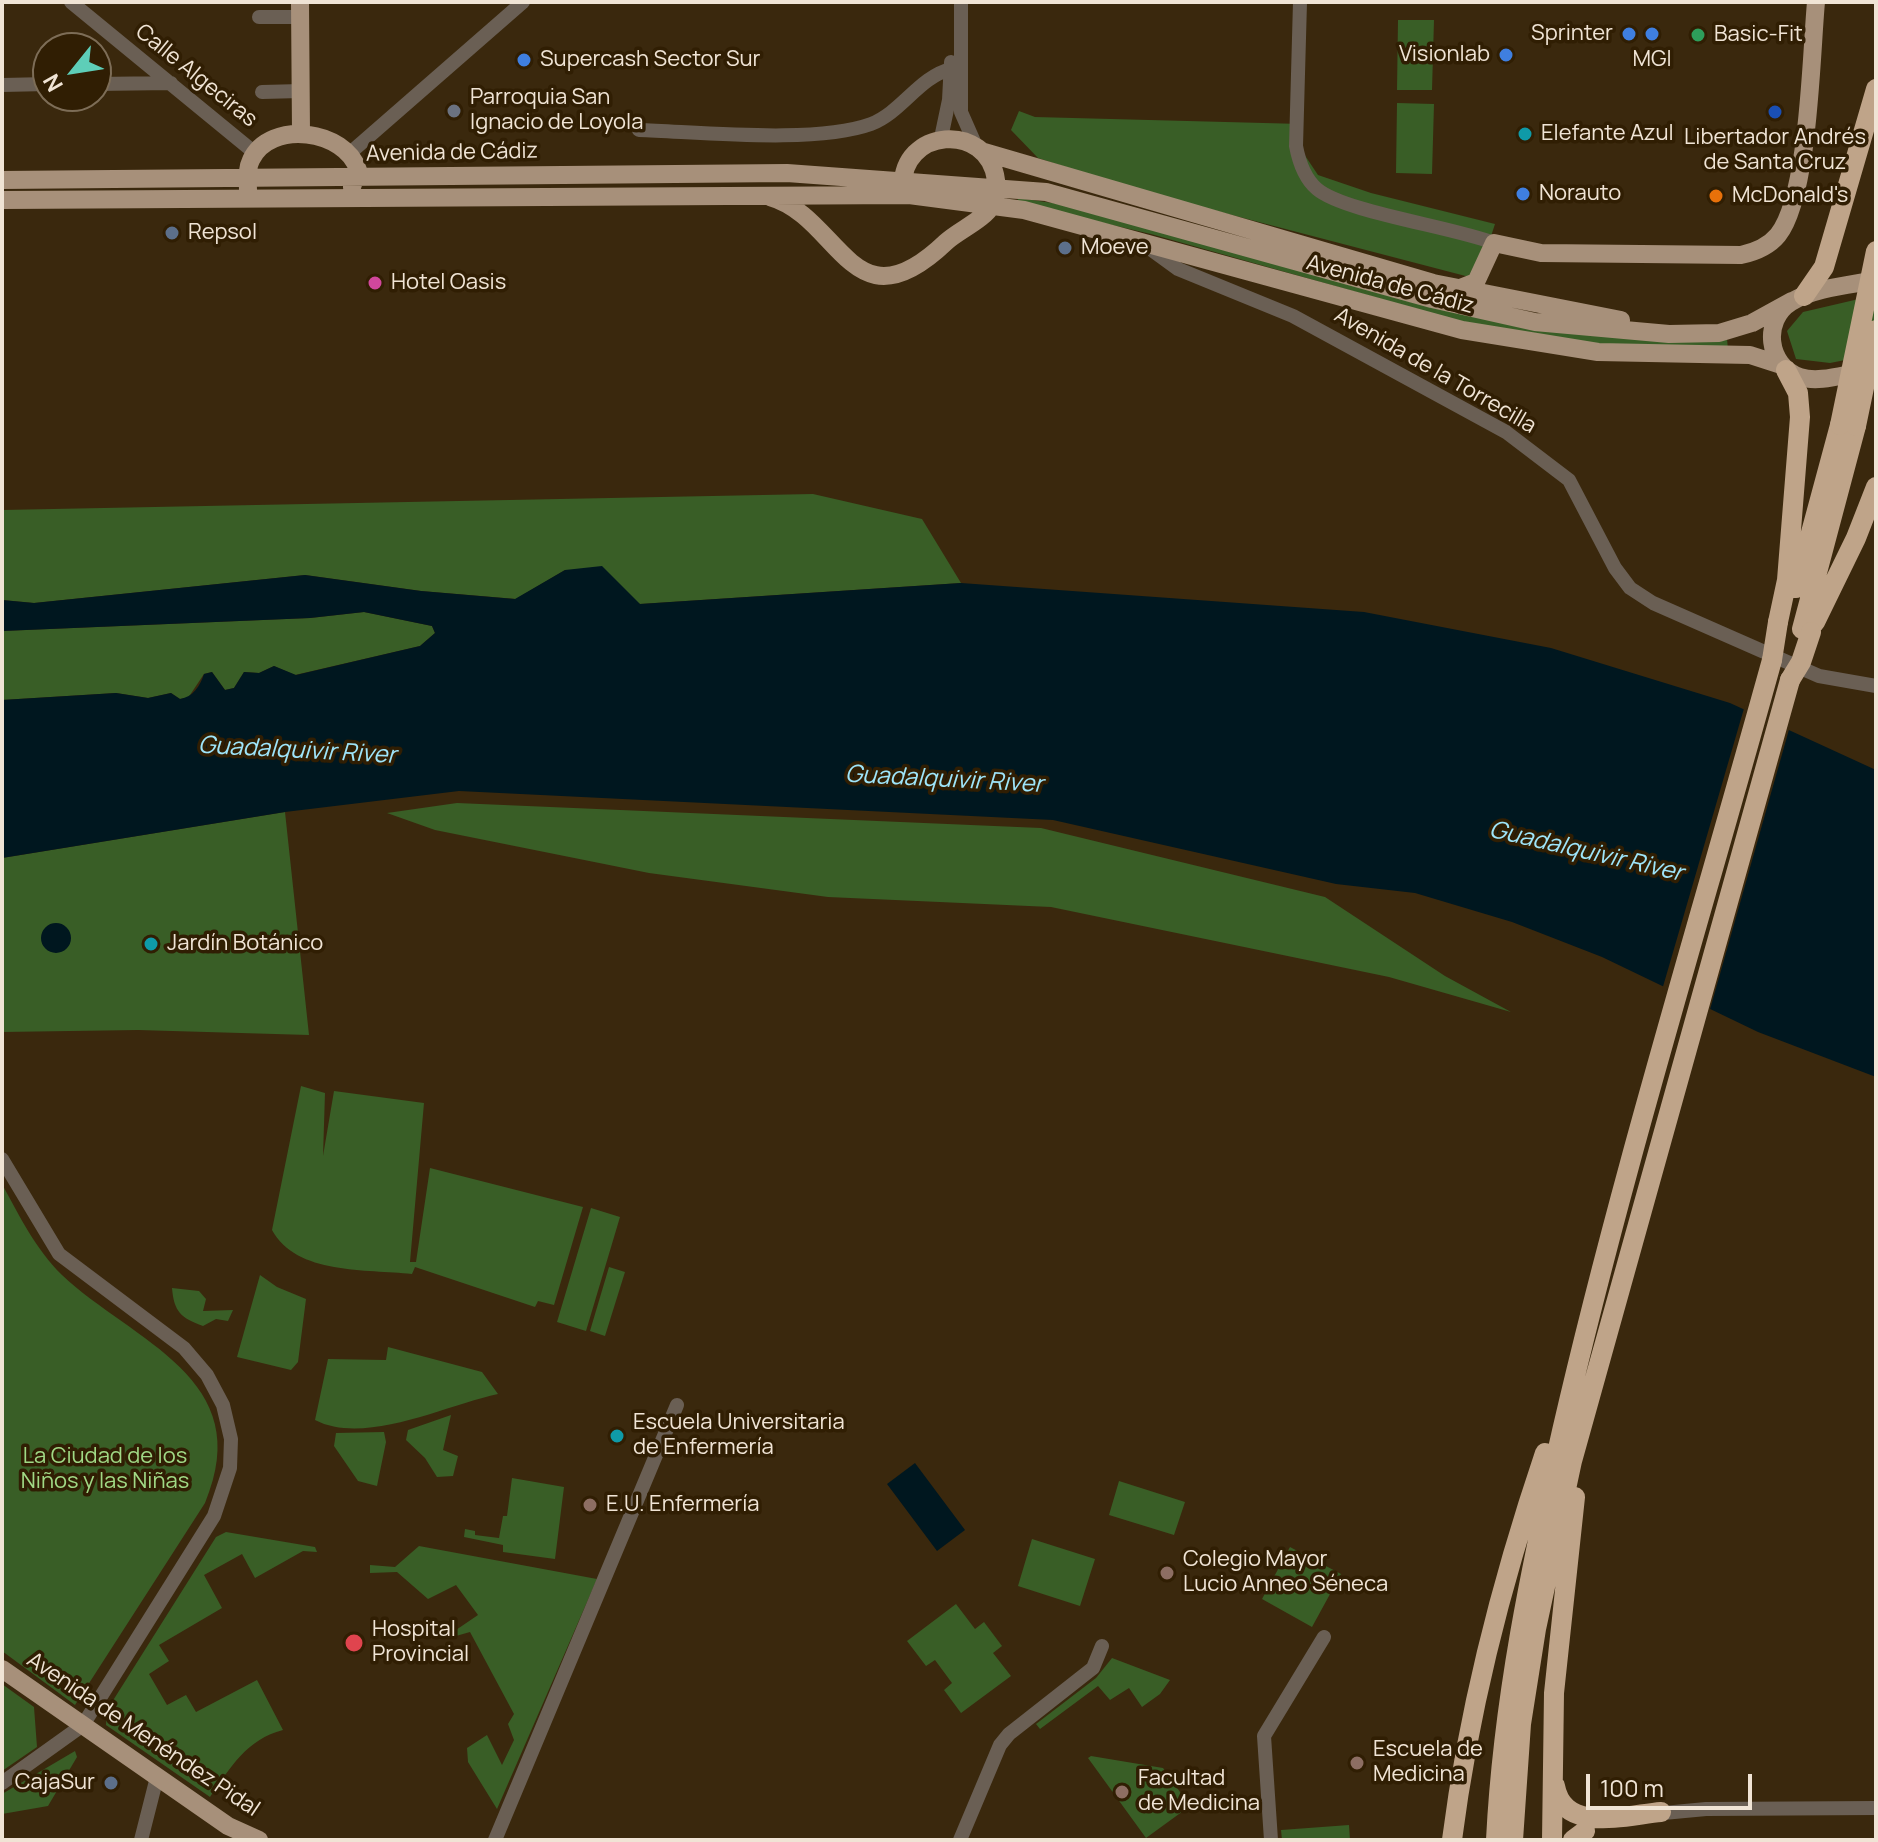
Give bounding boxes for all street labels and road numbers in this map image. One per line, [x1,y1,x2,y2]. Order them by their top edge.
street label: Calle Algeciras [130,19,262,133]
street label: Avenida de Cádiz [366,138,538,168]
street label: Avenida de Cádiz [1303,250,1477,320]
street label: Avenida de la Torrecilla [1329,302,1541,440]
street label: Avenida de Menéndez Pidal [22,1647,264,1823]

